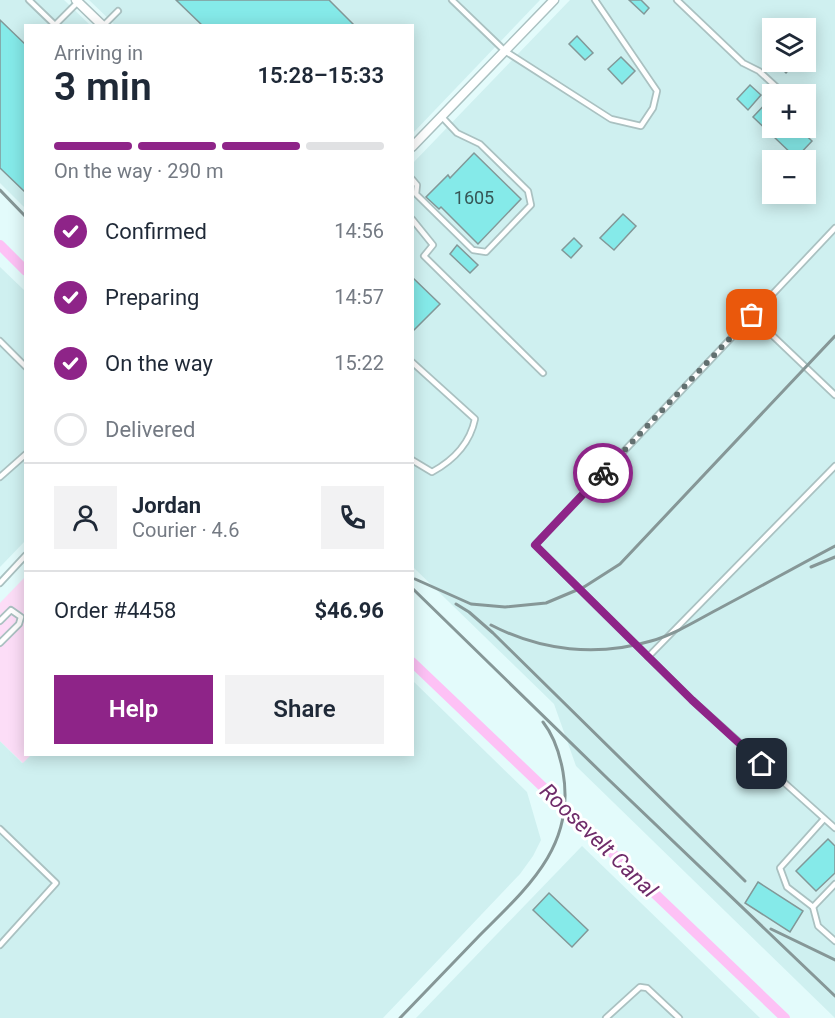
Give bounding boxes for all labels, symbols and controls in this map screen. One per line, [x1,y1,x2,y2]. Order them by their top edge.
map controls [762,18,816,204]
button: layers [762,18,816,72]
text: Arriving in [54,41,143,65]
text: 15:28–15:33 [257,63,384,88]
text: 3 min [54,64,152,110]
button: + [762,84,816,138]
button: − [762,150,816,204]
text: On the way · 290 m [54,159,223,183]
house number: 1605 [454,187,494,208]
icon: check [54,215,87,248]
text: Confirmed [105,219,207,244]
text: 14:56 [334,219,384,243]
icon: check [54,281,87,314]
text: Preparing [105,285,199,310]
text: 14:57 [334,285,384,309]
pin [726,289,777,340]
icon: bag [735,298,768,331]
icon: check [54,347,87,380]
text: On the way [105,351,213,376]
text: 15:22 [334,351,384,375]
text: Delivered [105,417,195,442]
courier [573,443,633,503]
icon: bike [587,457,620,490]
button: person [54,486,117,549]
button: phone [321,486,384,549]
text: Jordan [132,493,201,518]
text: Courier · 4.6 [132,518,239,542]
text: Order #4458 [54,598,176,623]
text: $46.96 [315,598,384,623]
button: Help [54,675,213,744]
button: Share [225,675,384,744]
pin [736,738,787,789]
icon: home [745,747,778,780]
water label: Roosevelt Canal [535,778,663,903]

